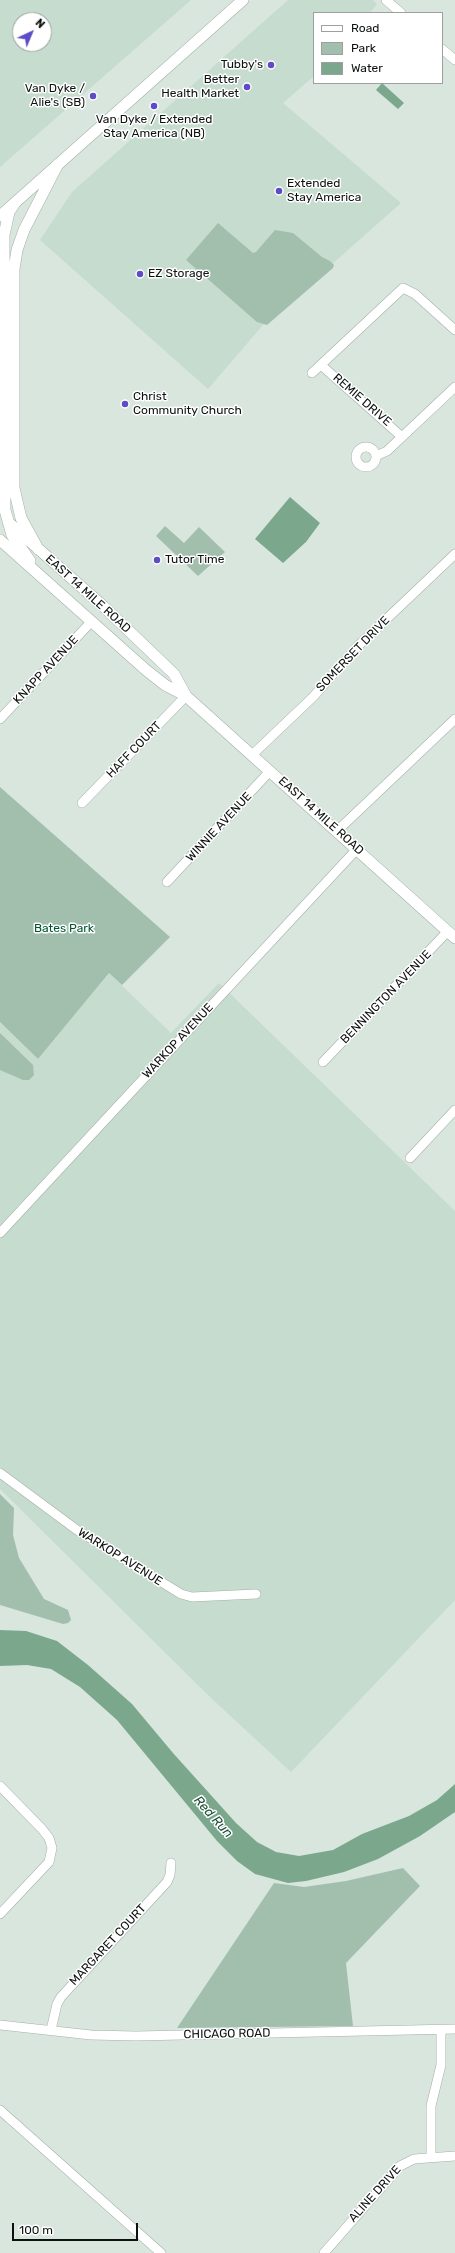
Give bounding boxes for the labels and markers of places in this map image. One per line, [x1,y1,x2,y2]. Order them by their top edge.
place label: Tubby's [221,58,263,72]
marker: Tubby's [266,60,276,70]
place label: Better Health Market [161,73,239,101]
place label: Van Dyke / Alie's (SB) [25,82,85,110]
marker: Better Health Market [242,82,252,92]
marker: Van Dyke / Alie's (SB) [88,91,98,101]
marker: Van Dyke / Extended Stay America (NB) [149,101,159,111]
place label: Van Dyke / Extended Stay America (NB) [96,113,212,141]
place label: Extended Stay America [287,177,361,205]
marker: Extended Stay America [274,186,284,196]
place label: EZ Storage [148,267,209,281]
marker: EZ Storage [135,269,145,279]
place label: Christ Community Church [133,390,242,418]
marker: Christ Community Church [120,399,130,409]
place label: Tutor Time [165,553,225,567]
marker: Tutor Time [152,555,162,565]

